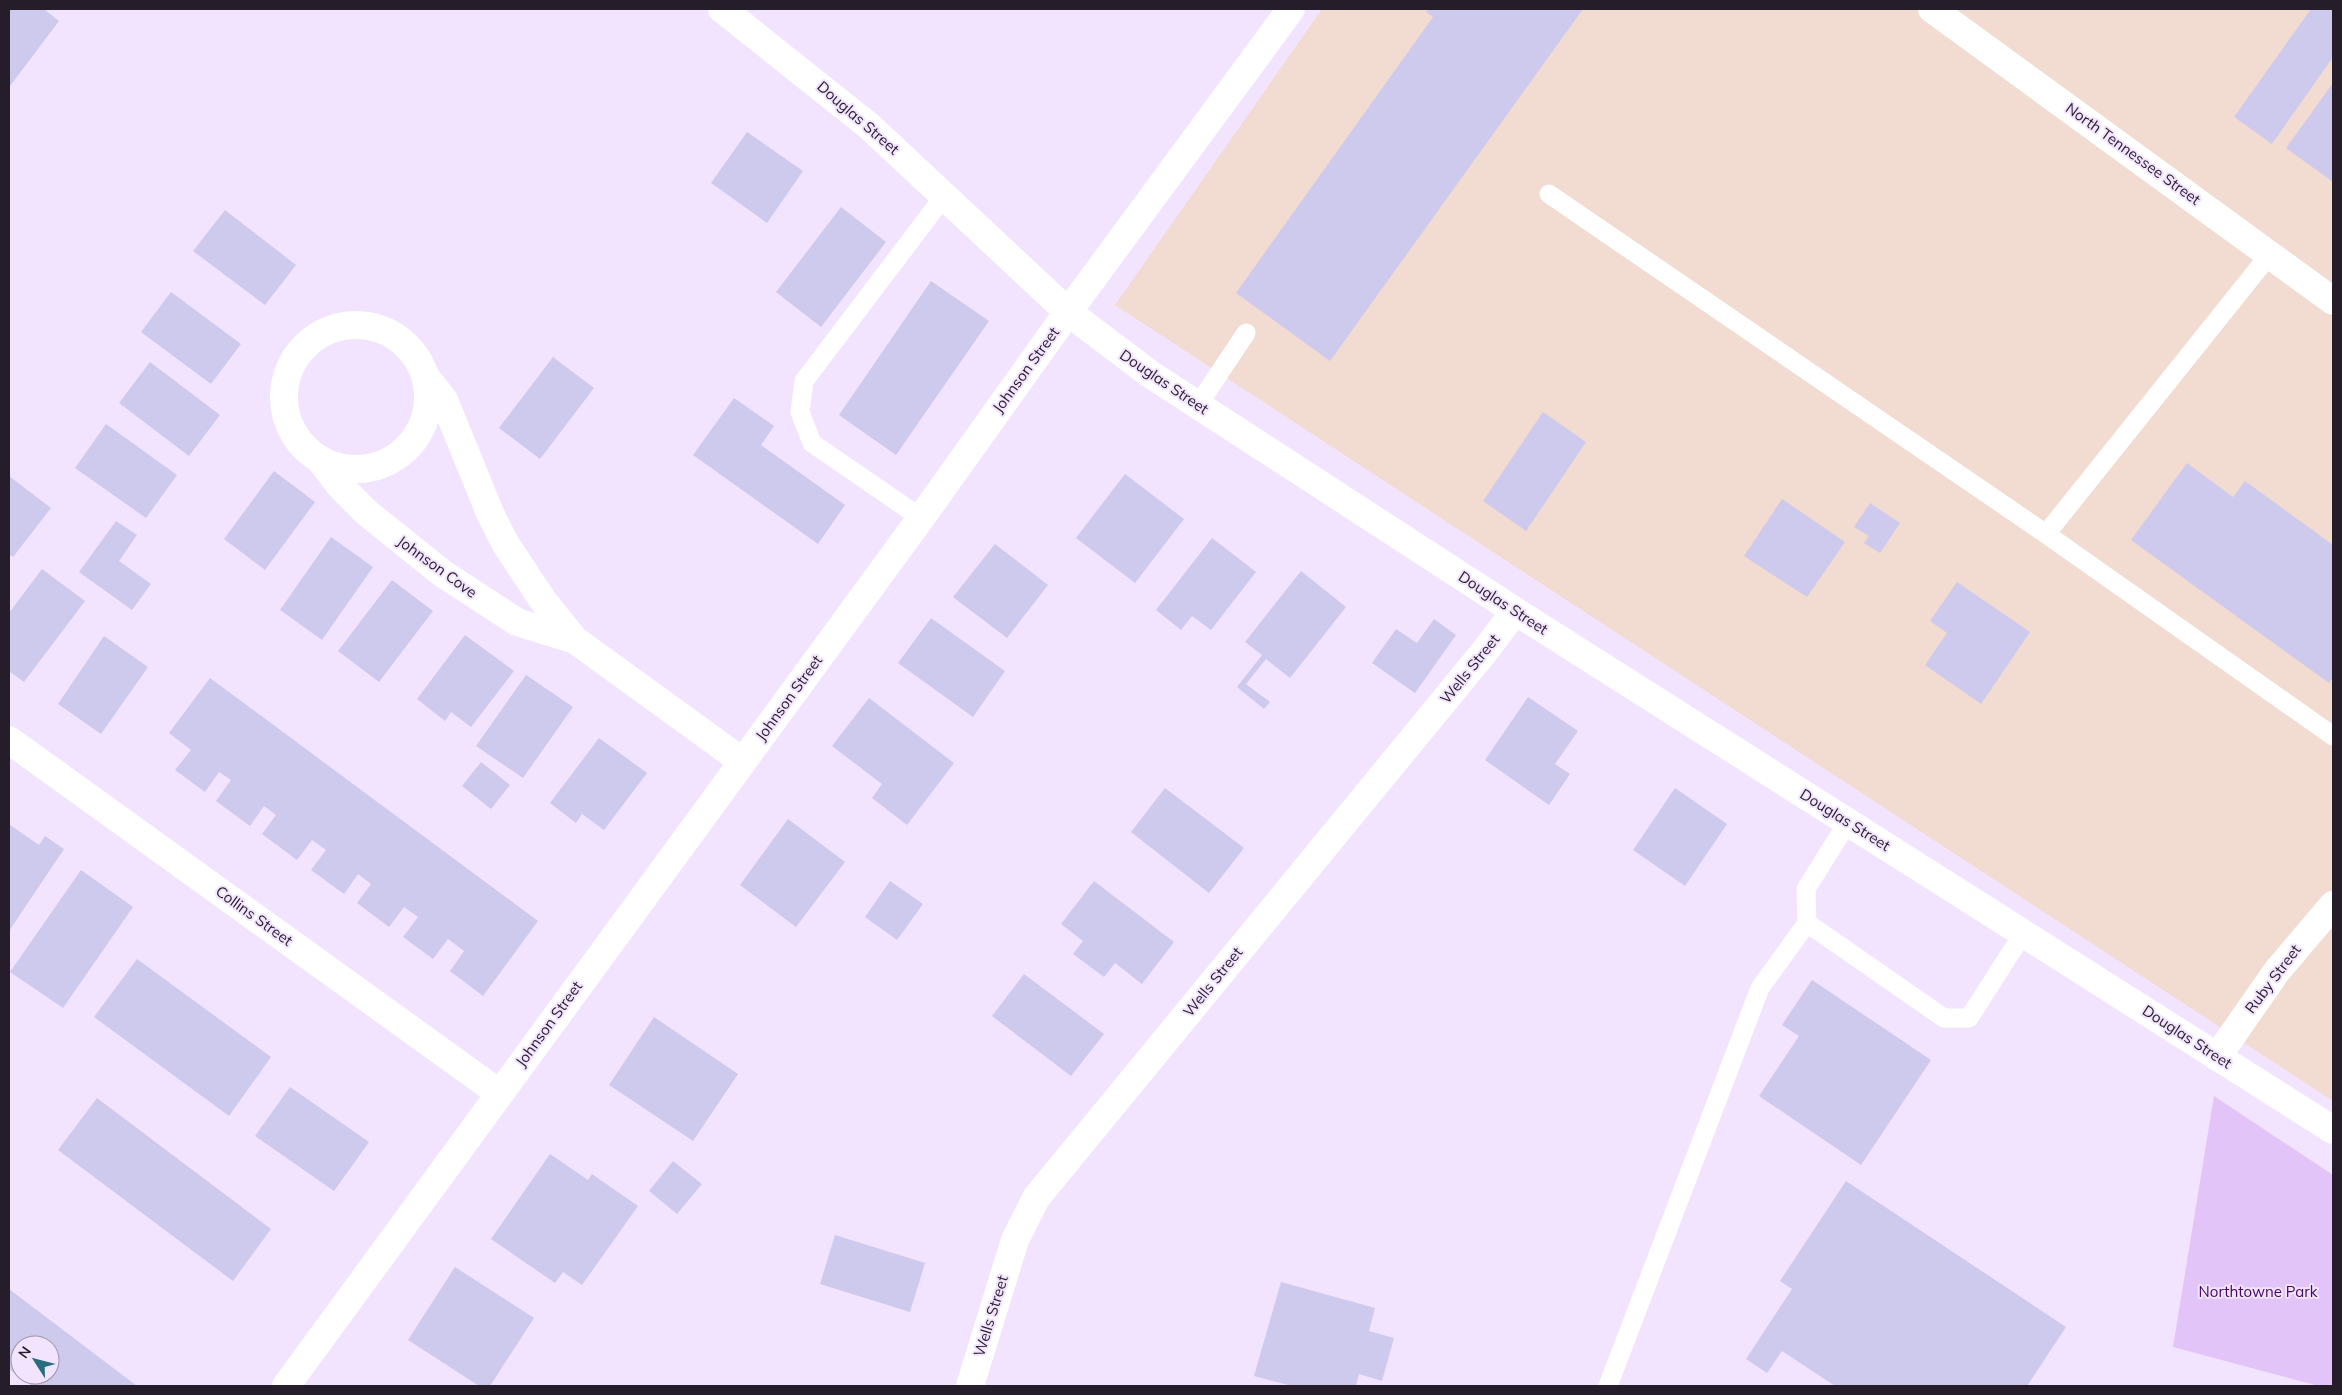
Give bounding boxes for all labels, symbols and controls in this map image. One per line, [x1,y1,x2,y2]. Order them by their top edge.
street label: Douglas Street [813,77,903,159]
street label: North Tennessee Street [2062,98,2204,209]
street label: Johnson Street [988,323,1063,416]
street label: Douglas Street [1116,345,1212,418]
street label: Johnson Cove [394,531,481,602]
street label: Douglas Street [1455,567,1552,639]
street label: Wells Street [1436,630,1503,707]
street label: Johnson Street [751,651,826,744]
street label: Douglas Street [1797,784,1894,855]
street label: Collins Street [212,881,297,950]
street label: Ruby Street [2241,941,2305,1017]
street label: Wells Street [1179,943,1246,1020]
street label: Johnson Street [511,977,586,1070]
street label: Douglas Street [2139,1001,2236,1073]
street label: Wells Street [969,1273,1012,1359]
park label: Northtowne Park [2199,1282,2318,1301]
north arrow [10,1335,60,1385]
text: N [14,1343,35,1362]

